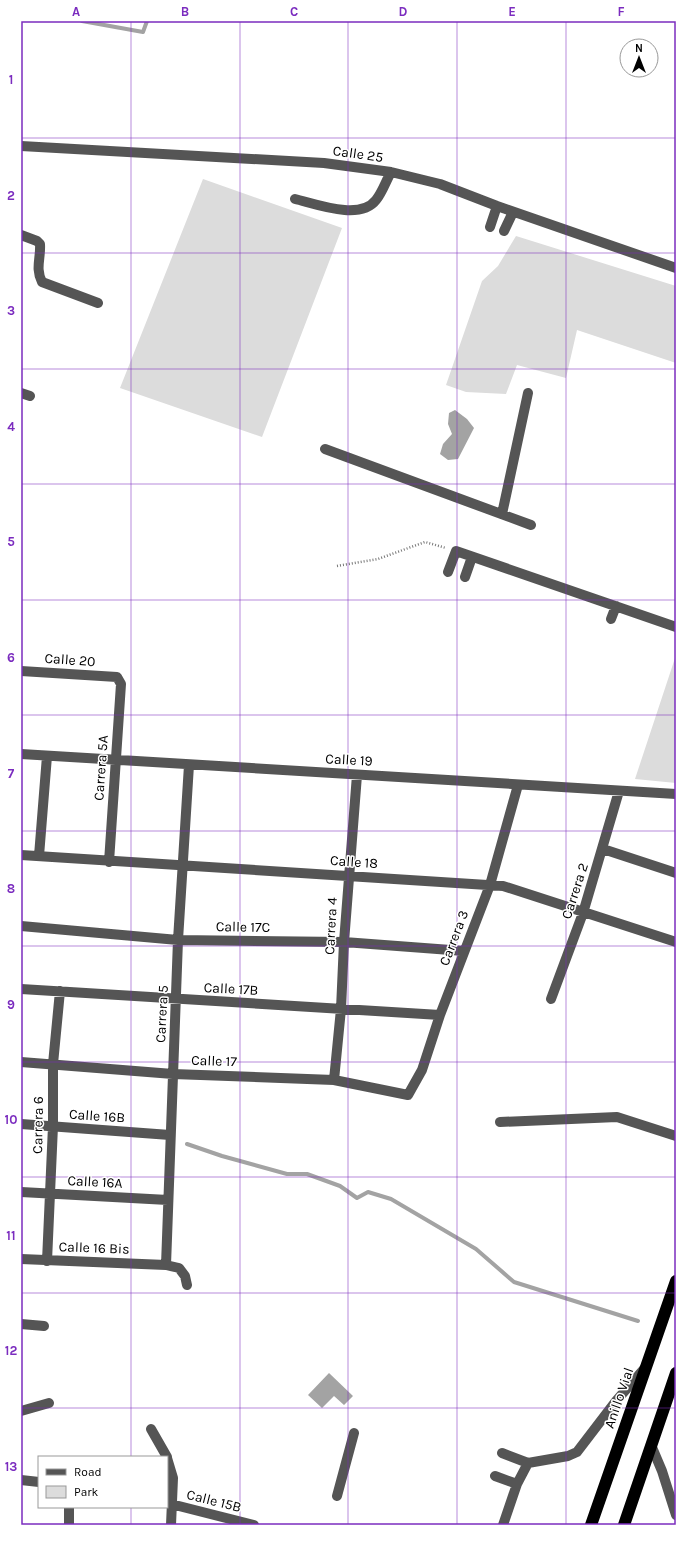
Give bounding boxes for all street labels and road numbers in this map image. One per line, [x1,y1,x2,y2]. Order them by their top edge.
street label: Calle 25 [332,142,384,166]
street label: Calle 20 [44,650,96,670]
street label: Carrera 5A [90,735,112,801]
street label: Calle 19 [325,750,373,770]
street label: Calle 18 [330,852,378,872]
street label: Carrera 2 [558,861,592,921]
street label: Carrera 4 [321,897,341,955]
street label: Carrera 3 [436,908,472,968]
street label: Calle 17C [216,918,270,936]
street label: Calle 17B [203,979,259,999]
street label: Carrera 5 [152,985,172,1043]
street label: Calle 17 [191,1052,238,1070]
street label: Carrera 6 [29,1096,47,1154]
street label: Calle 16B [68,1106,126,1126]
street label: Calle 16A [67,1172,123,1192]
street label: Calle 16 Bis [58,1238,130,1258]
street label: Anillo Vial [601,1365,637,1431]
street label: Calle 15B [185,1486,243,1516]

